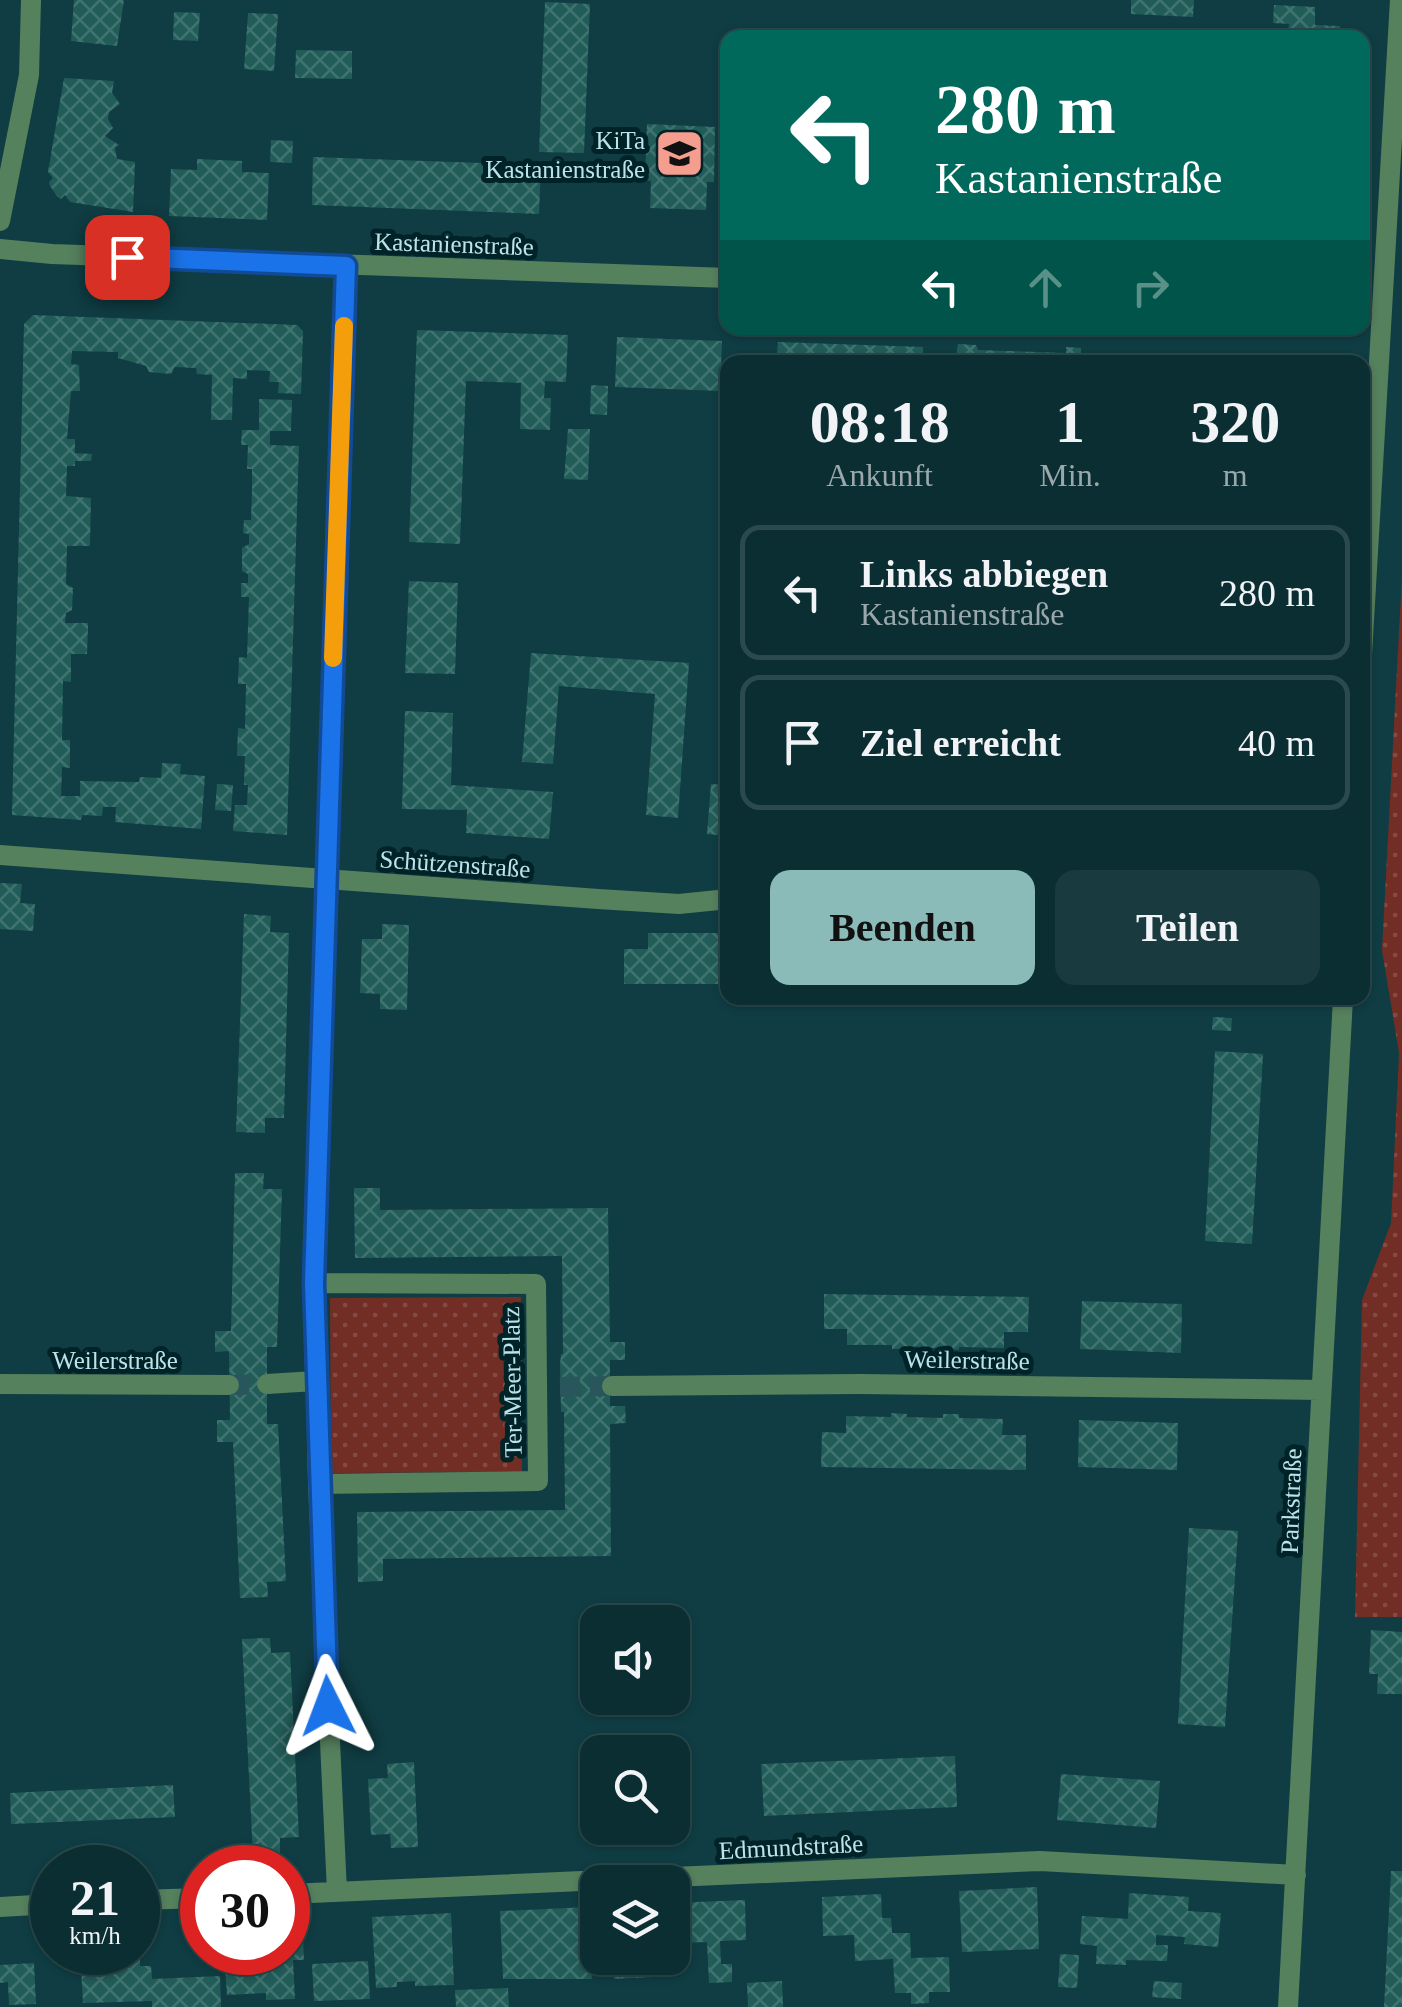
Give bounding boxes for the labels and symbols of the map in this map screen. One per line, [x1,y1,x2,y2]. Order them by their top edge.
place label: KiTa Kastanienstraße [485,127,645,183]
school or university icon: KiTa Kastanienstraße [654,128,706,180]
pin [85,215,170,300]
street label: Kastanienstraße [374,228,534,260]
street label: Schützenstraße [379,845,531,883]
street label: Ter-Meer-Platz [497,1306,527,1458]
street label: Weilerstraße [904,1345,1030,1375]
street label: Weilerstraße [52,1347,178,1374]
street label: Parkstraße [1276,1448,1306,1554]
position arrow [276,1654,380,1758]
street label: Edmundstraße [718,1830,864,1864]
speed limit sign: 30 [180,1845,310,1975]

